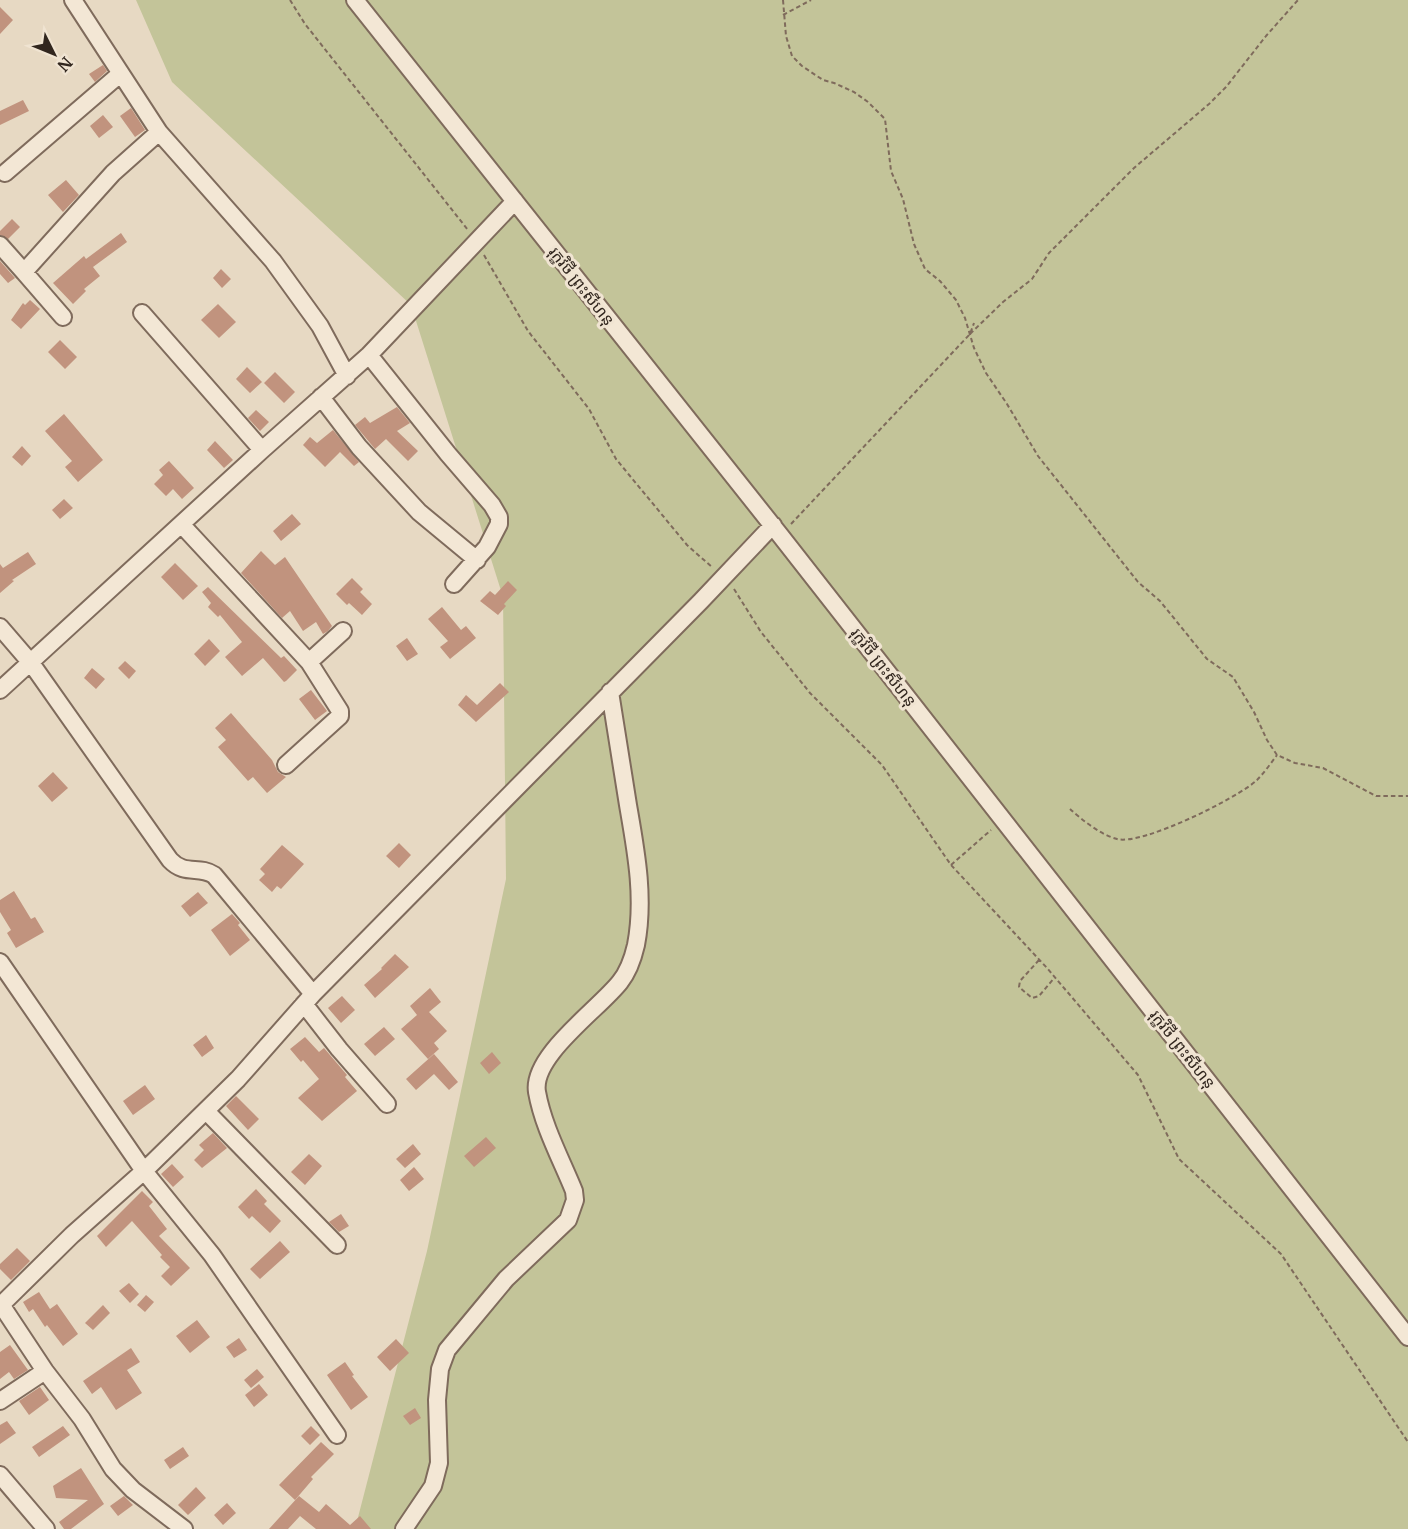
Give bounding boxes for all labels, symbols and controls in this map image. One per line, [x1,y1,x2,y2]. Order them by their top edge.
north arrow [24,24,84,84]
text: N [53,53,77,76]
street label: រុក្ខវិថី ព្រះសីហនុ [544,242,619,330]
street label: រុក្ខវិថី ព្រះសីហនុ [846,623,921,711]
street label: រុក្ខវិថី ព្រះសីហនុ [1145,1005,1220,1093]

